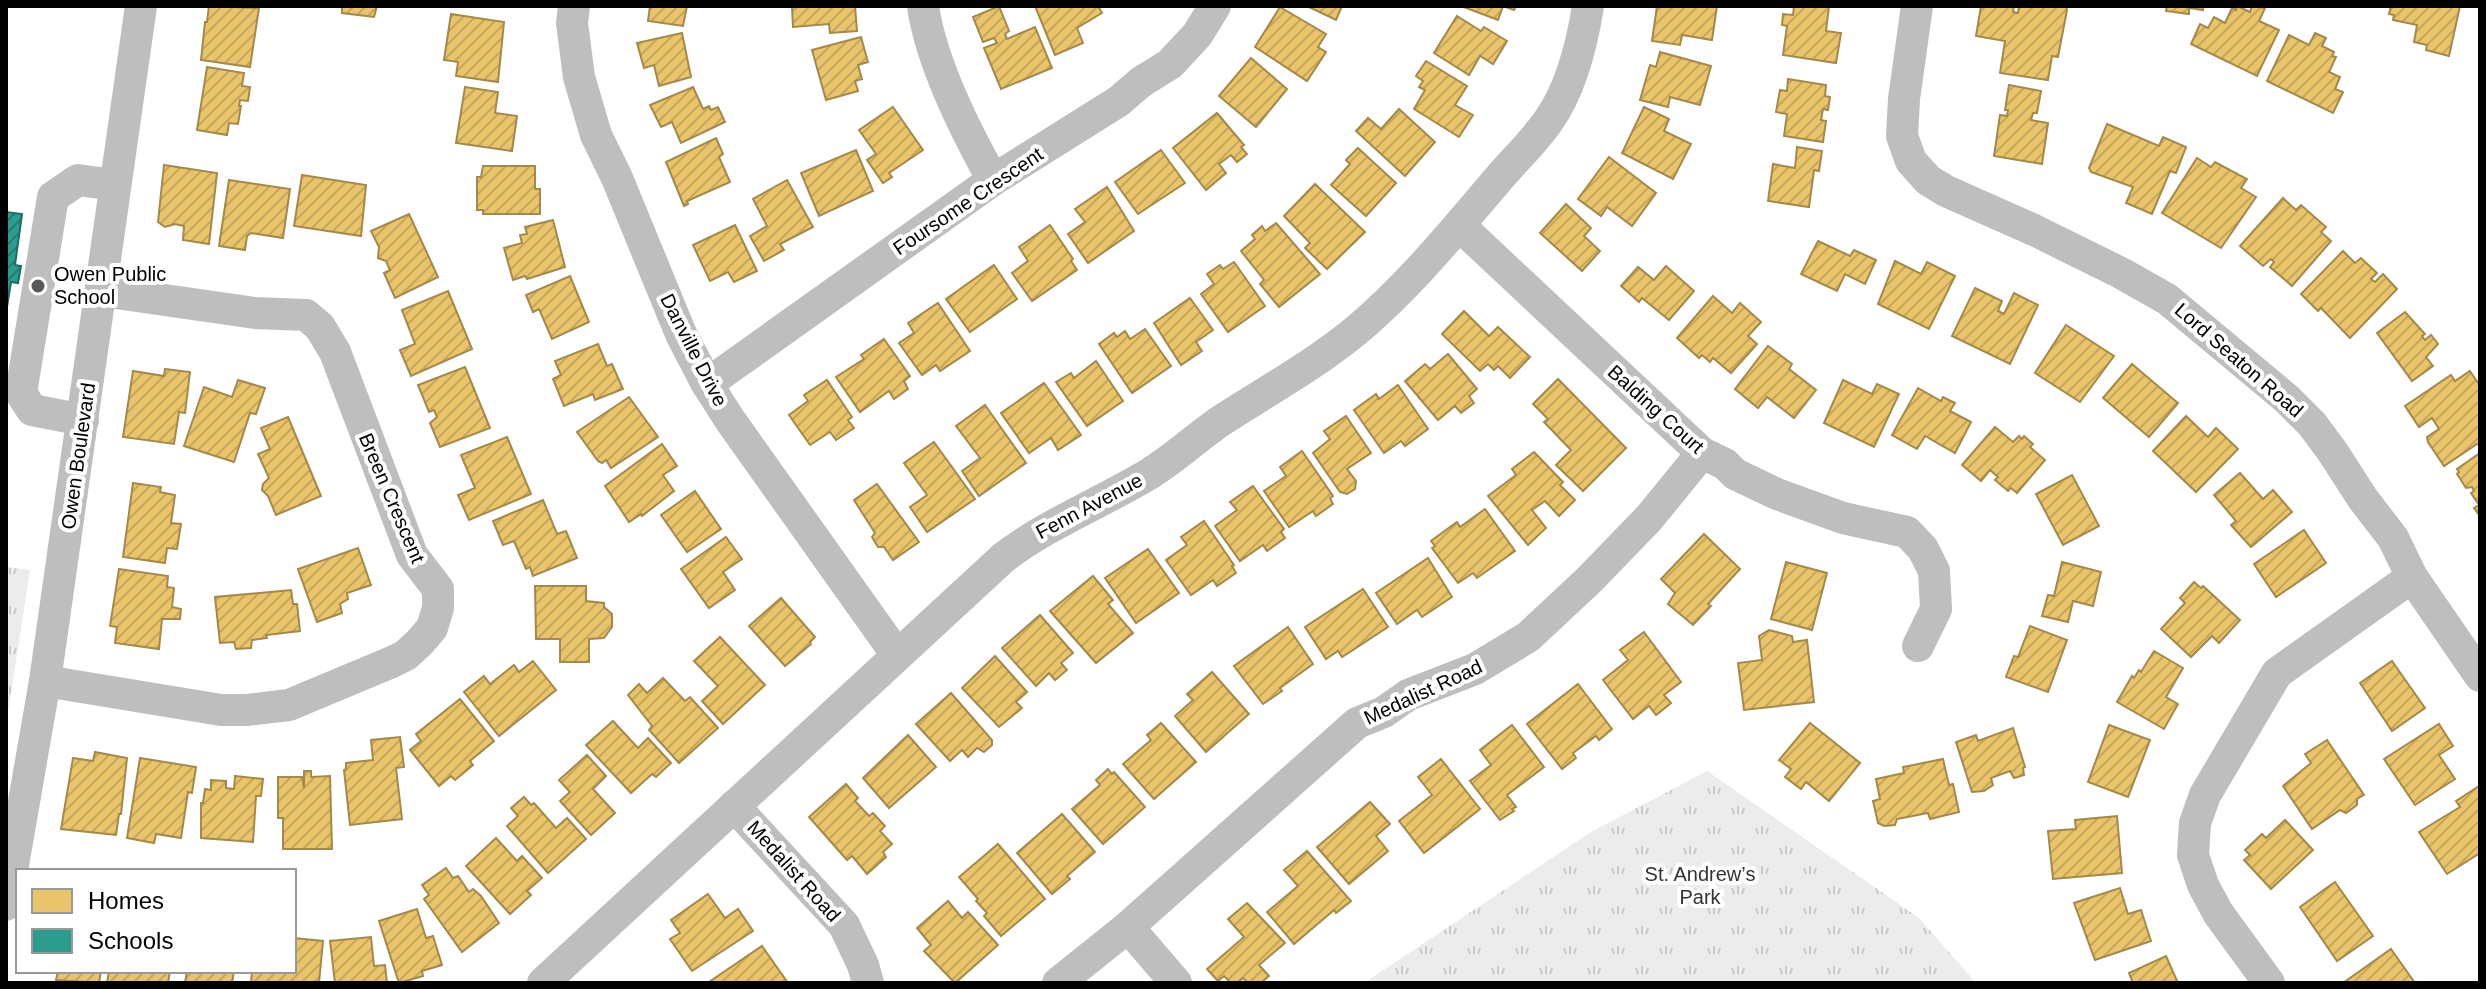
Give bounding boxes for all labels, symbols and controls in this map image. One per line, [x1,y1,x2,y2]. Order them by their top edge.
street label: Foursome Crescent [889,143,1047,259]
place label: Owen Public School [54,263,166,308]
marker: Owen Public School [29,277,47,295]
street label: Danville Drive [656,290,732,410]
street label: Lord Seaton Road [2171,298,2307,422]
street label: Balding Court [1604,360,1709,458]
street label: Owen Boulevard [57,381,99,531]
street label: Breen Crescent [355,430,429,567]
street label: Fenn Avenue [1032,469,1146,543]
street label: Medalist Road [1360,655,1486,729]
street label: Medalist Road [743,816,845,926]
park label: St. Andrew’s Park [1645,863,1755,908]
legend [16,869,296,973]
text: Homes [88,887,164,914]
text: Schools [88,927,173,954]

